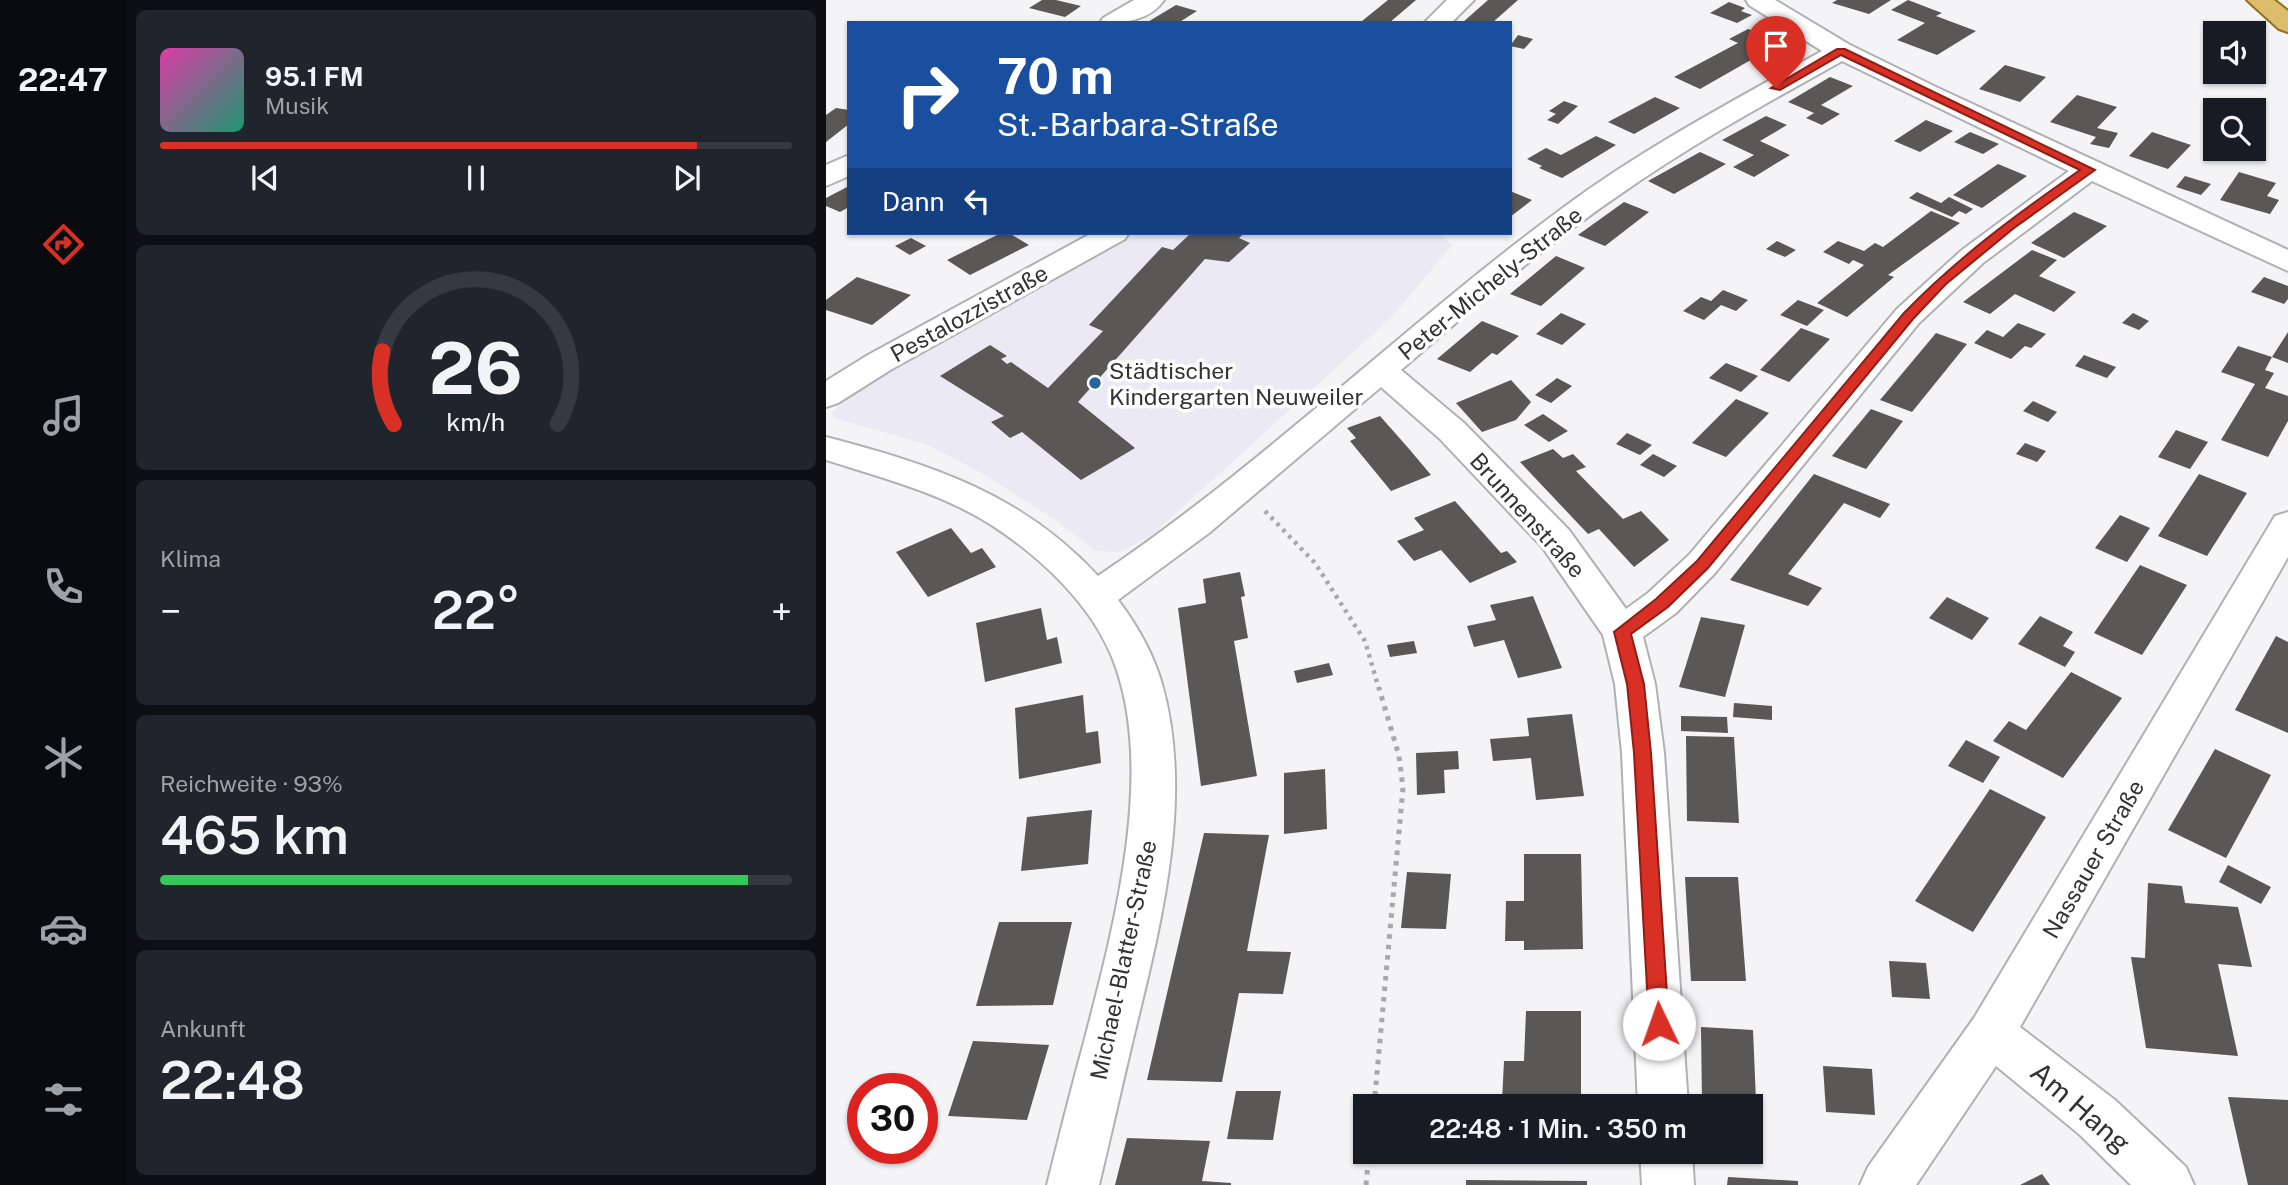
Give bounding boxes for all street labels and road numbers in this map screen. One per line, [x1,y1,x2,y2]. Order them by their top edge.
street label: Peter-Michely-Straße [1393,201,1587,365]
street label: Pestalozzistraße [886,259,1052,367]
street label: Brunnenstraße [1465,447,1591,583]
street label: Nassauer Straße [2037,775,2149,943]
street label: Michael-Blatter-Straße [1084,838,1162,1082]
street label: Am Hang [2024,1055,2138,1159]

